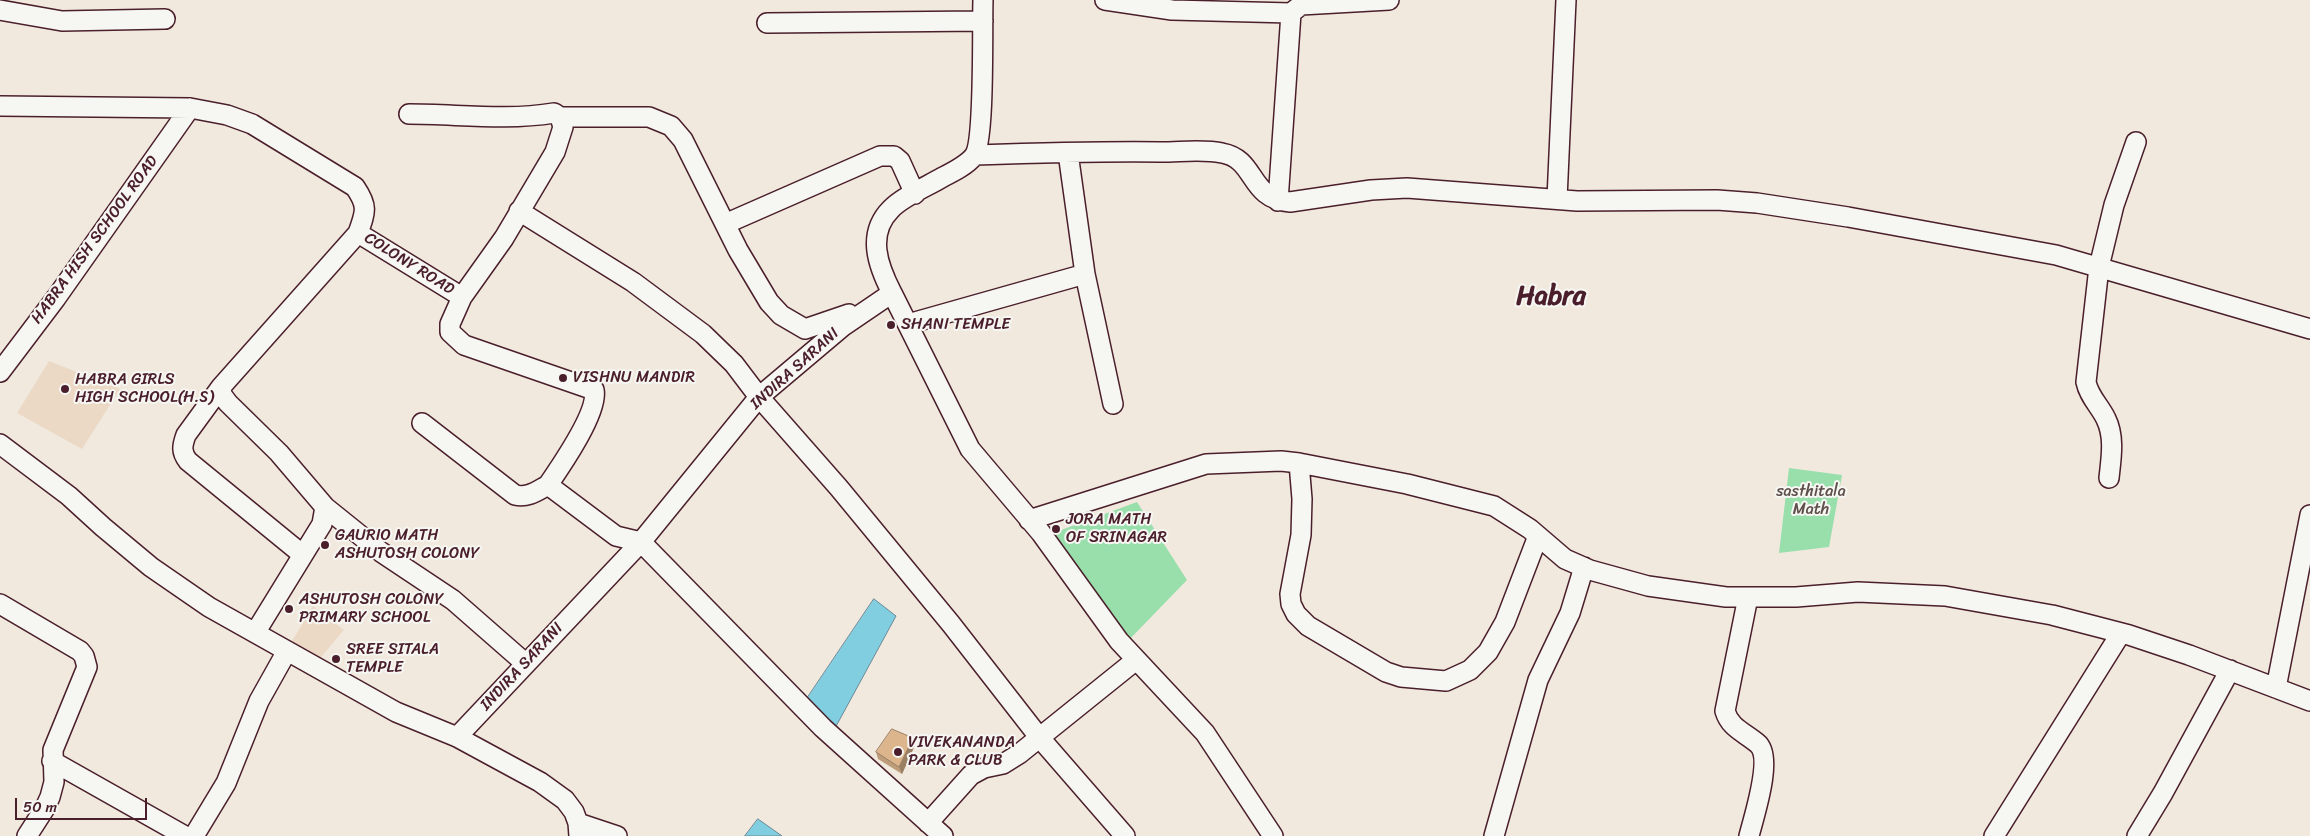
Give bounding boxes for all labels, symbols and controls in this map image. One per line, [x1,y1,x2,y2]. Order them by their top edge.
street label: HABRA HISH SCHOOL ROAD [28,152,162,328]
street label: COLONY ROAD [360,229,458,299]
district label: Habra [1516,281,1586,313]
place label: SHANI TEMPLE [901,315,1010,335]
marker: SHANI TEMPLE [885,319,897,331]
street label: INDIRA SARANI [747,324,843,414]
place label: VISHNU MANDIR [573,368,695,388]
place label: HABRA GIRLS HIGH SCHOOL(H.S) [75,370,214,408]
marker: VISHNU MANDIR [557,372,569,384]
marker: HABRA GIRLS HIGH SCHOOL(H.S) [59,383,71,395]
park label: sasthitala Math [1776,482,1846,520]
place label: JORA MATH OF SRINAGAR [1066,510,1167,548]
marker: JORA MATH OF SRINAGAR [1050,523,1062,535]
place label: GAURIO MATH ASHUTOSH COLONY [335,526,479,564]
marker: GAURIO MATH ASHUTOSH COLONY [319,539,331,551]
place label: ASHUTOSH COLONY PRIMARY SCHOOL [299,590,443,628]
marker: ASHUTOSH COLONY PRIMARY SCHOOL [283,603,295,615]
street label: INDIRA SARANI [476,619,568,715]
place label: SREE SITALA TEMPLE [346,640,439,678]
marker: SREE SITALA TEMPLE [330,653,342,665]
place label: VIVEKANANDA PARK & CLUB [908,733,1015,771]
marker: VIVEKANANDA PARK & CLUB [892,746,904,758]
scale bar [18,788,150,820]
text: 50 m [23,794,57,820]

